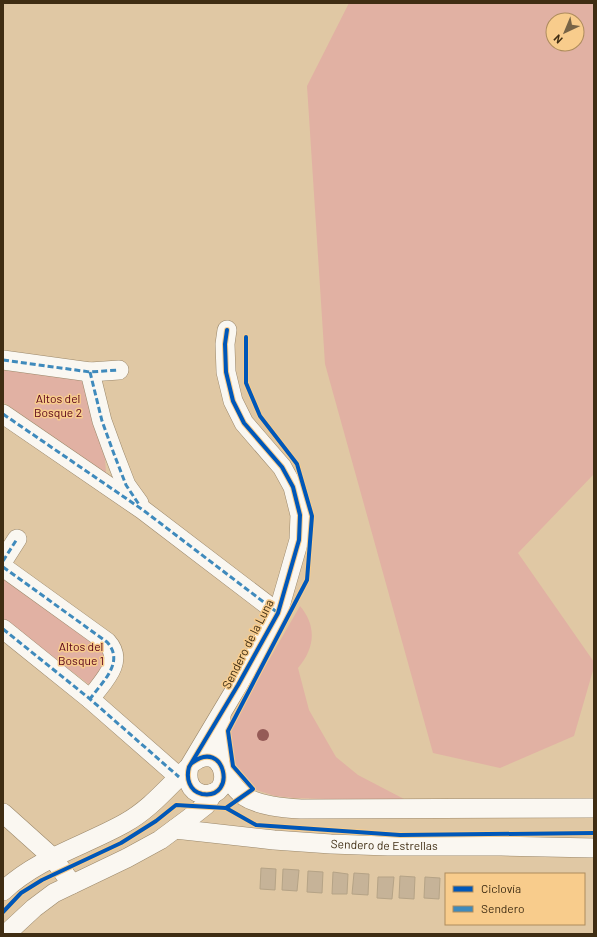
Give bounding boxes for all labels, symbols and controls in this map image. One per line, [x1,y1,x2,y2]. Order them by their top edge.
north arrow [545,12,585,52]
text: N [551,32,565,47]
park label: Altos del Bosque 2 [34,391,82,419]
street label: Sendero de la Luna [219,596,276,691]
park label: Altos del Bosque 1 [58,639,104,667]
street label: Sendero de Estrellas [331,836,438,852]
legend [445,873,585,925]
text: Ciclovía [481,881,521,895]
text: Sendero [481,901,525,915]

